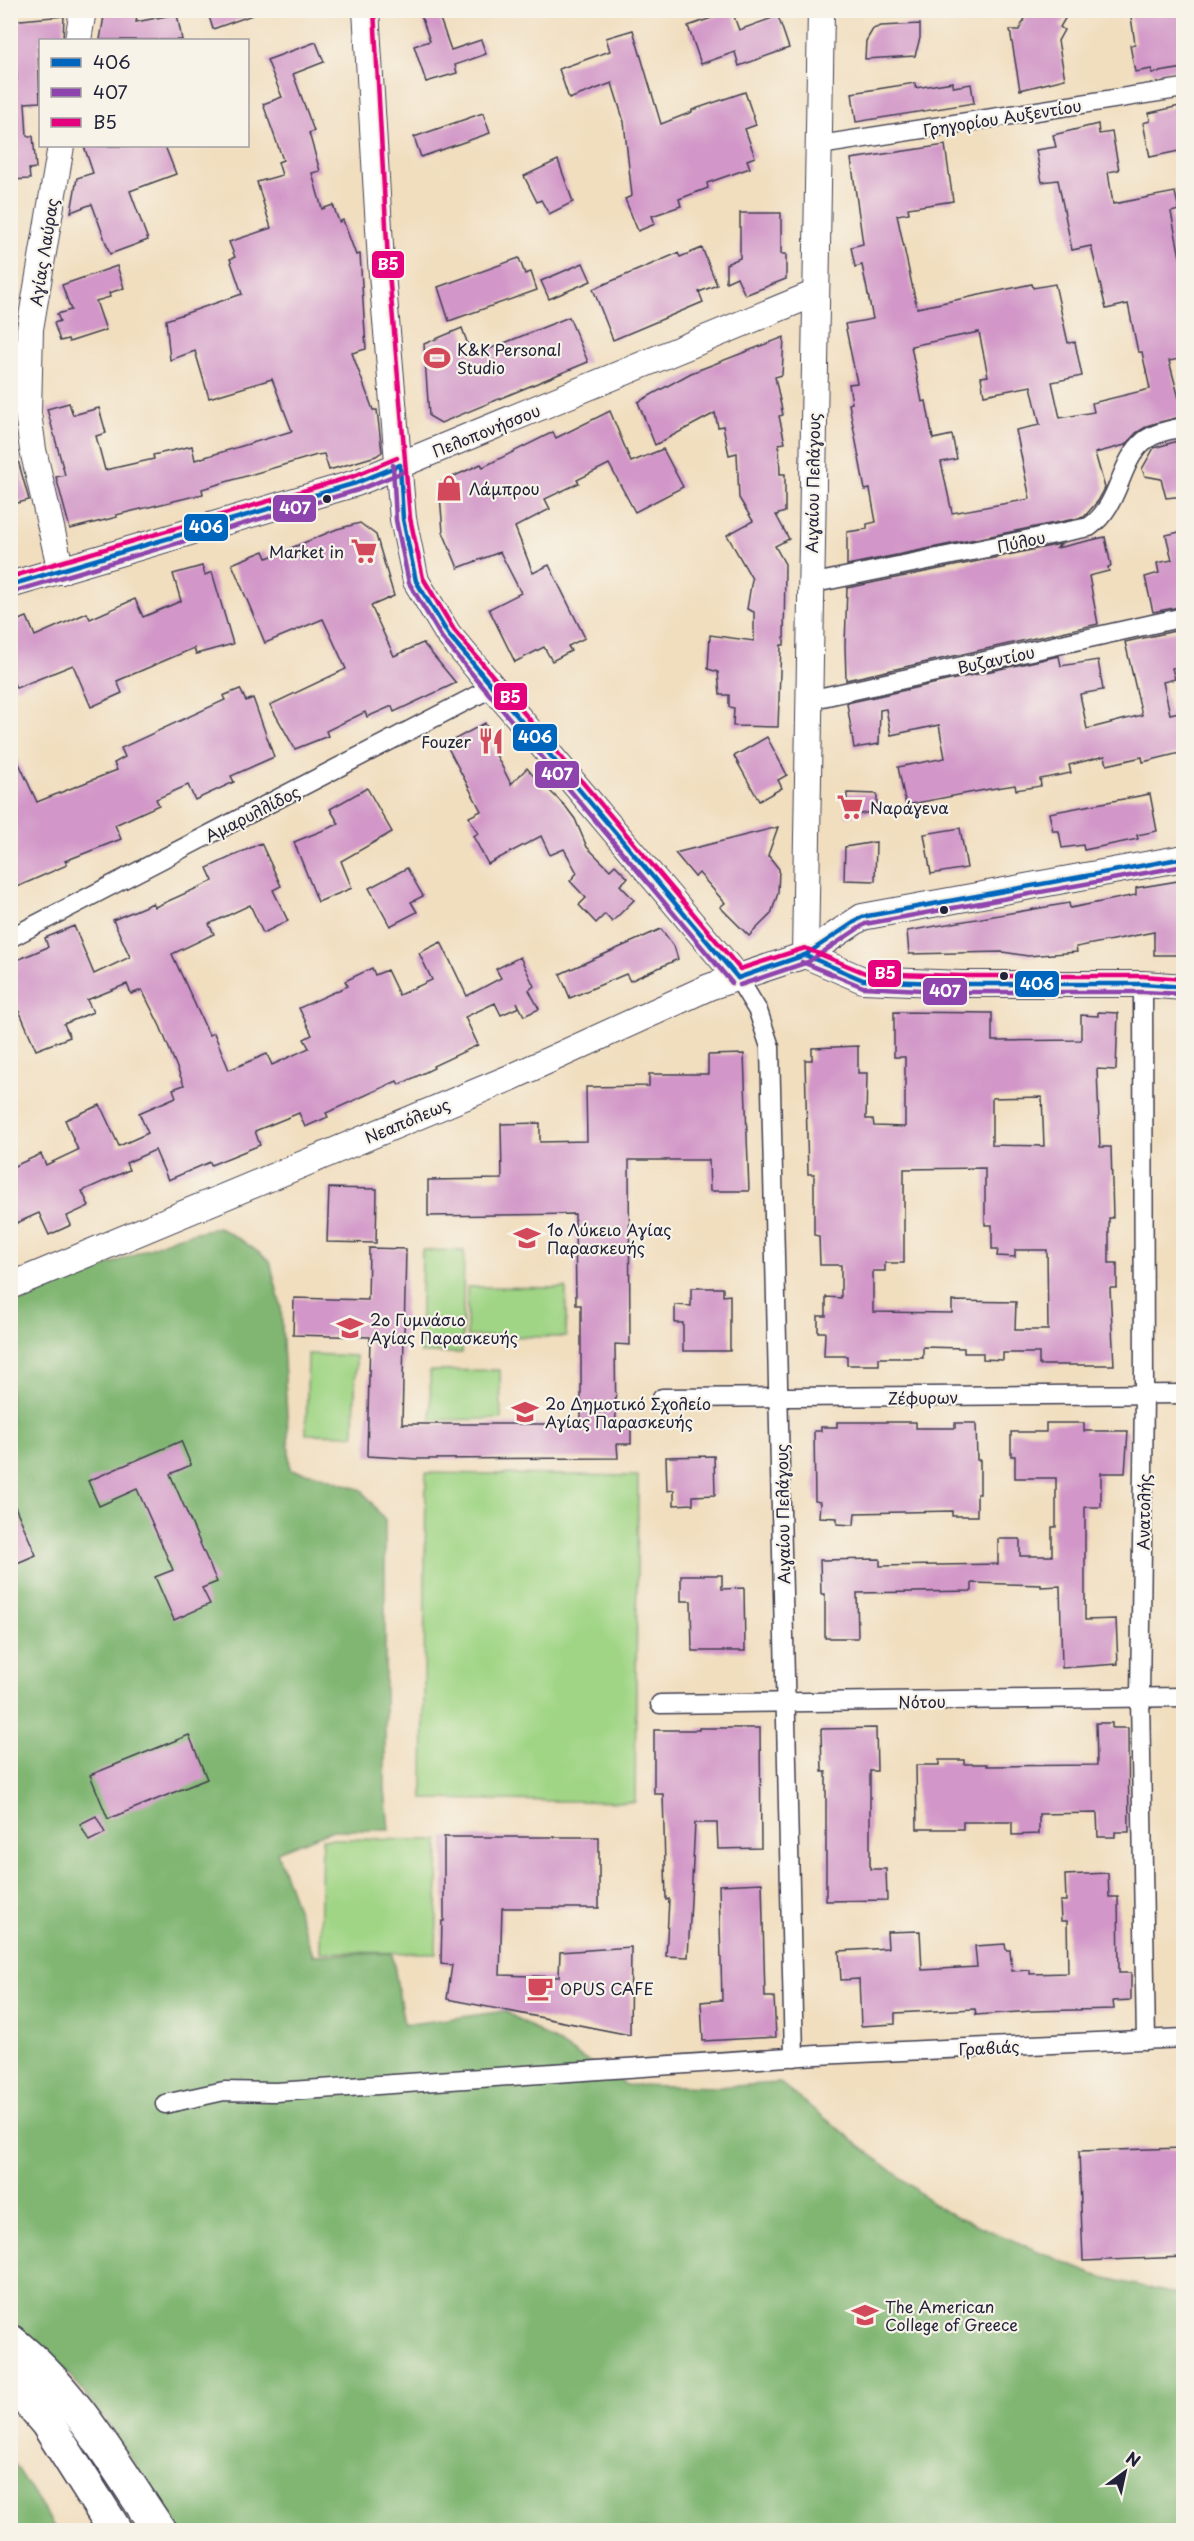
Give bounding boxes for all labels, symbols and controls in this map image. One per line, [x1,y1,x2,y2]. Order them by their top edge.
legend [39,39,249,147]
text: 406 [93,48,131,75]
text: 407 [93,78,128,105]
street label: Γρηγορίου Αυξεντίου [921,93,1083,141]
text: Β5 [93,108,117,135]
street label: Αγίας Λαύρας [23,196,63,308]
line badge: Β5 [371,250,405,279]
text: Β5 [377,251,399,275]
place label: K&K Personal Studio [457,337,561,379]
sports icon: K&K Personal Studio [422,343,452,373]
street label: Πελοπονήσσου [428,397,544,463]
street label: Αιγαίου Πελάγους [799,413,825,553]
shop icon: Λάμπρου [434,473,464,503]
place label: Λάμπρου [469,476,540,500]
unlabelled marker [321,493,333,505]
line badge: 407 [272,494,317,523]
text: 407 [279,495,311,519]
line badge: 406 [183,513,229,542]
text: 406 [189,514,223,538]
street label: Πύλου [995,524,1047,558]
supermarket icon: Market in [349,536,379,566]
place label: Market in [269,539,344,563]
street label: Βυζαντίου [955,639,1037,679]
line badge: Β5 [493,682,528,711]
text: Β5 [499,684,521,708]
line badge: 406 [512,723,558,752]
text: 406 [518,724,552,748]
restaurant icon: Fouzer [476,726,506,756]
place label: Fouzer [421,729,472,753]
line badge: 407 [534,760,580,789]
text: 407 [541,761,573,785]
street label: Αμαρυλλίδος [200,779,304,847]
supermarket icon: Ναράγενα [835,792,865,822]
place label: Ναράγενα [870,795,949,819]
unlabelled marker [938,904,950,916]
line badge: Β5 [867,959,902,988]
text: Β5 [874,960,896,984]
unlabelled marker [998,970,1010,982]
line badge: 406 [1014,970,1060,998]
text: 406 [1020,971,1054,995]
line badge: 407 [922,977,968,1006]
text: 407 [929,978,961,1002]
street label: Νεαπόλεως [361,1091,453,1149]
place label: 1ο Λύκειο Αγίας Παρασκευής [547,1217,672,1259]
school or university icon: 1ο Λύκειο Αγίας Παρασκευής [512,1223,542,1253]
place label: 2ο Γυμνάσιο Αγίας Παρασκευής [370,1307,518,1349]
school or university icon: 2ο Γυμνάσιο Αγίας Παρασκευής [335,1313,365,1343]
street label: Ζέφυρων [887,1384,959,1410]
place label: 2ο Δημοτικό Σχολείο Αγίας Παρασκευής [545,1391,711,1433]
school or university icon: 2ο Δημοτικό Σχολείο Αγίας Παρασκευής [510,1397,540,1427]
street label: Αιγαίου Πελάγους [769,1444,795,1584]
street label: Ανατολής [1130,1474,1156,1550]
street label: Νότου [898,1689,946,1713]
cafe icon: OPUS CAFE [525,1973,555,2003]
place label: OPUS CAFE [560,1976,654,2000]
street label: Γραβιάς [958,2033,1020,2061]
place label: The American College of Greece [885,2294,1018,2336]
school or university icon: The American College of Greece [850,2300,880,2330]
north arrow [1095,2442,1155,2502]
text: N [1122,2445,1146,2472]

